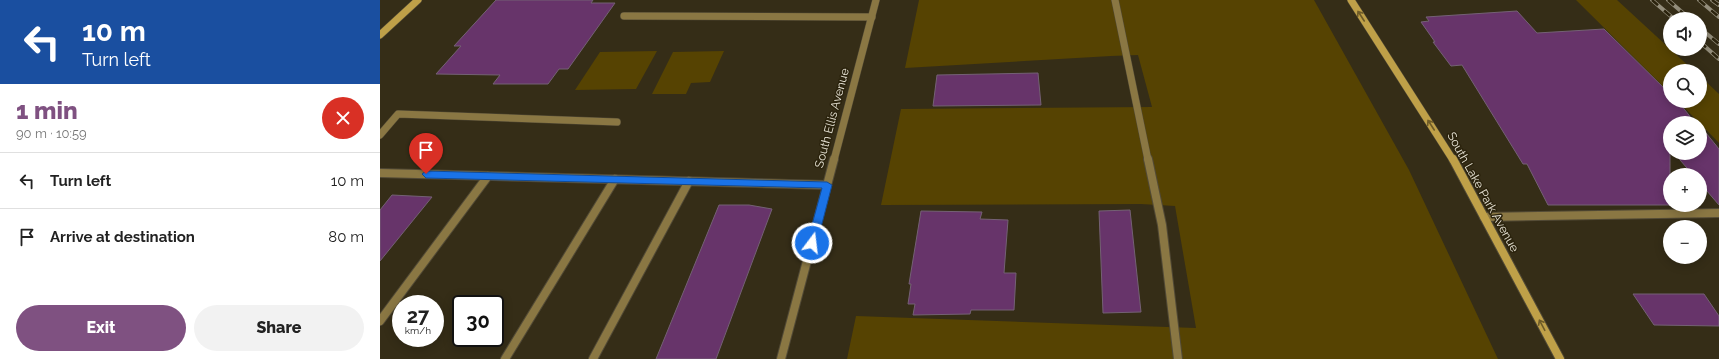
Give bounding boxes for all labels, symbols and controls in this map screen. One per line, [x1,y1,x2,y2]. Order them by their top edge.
one-way arrow [1357,11,1365,22]
map controls [1663,12,1707,264]
button: sound [1663,12,1707,56]
text: 10 m [82,15,146,48]
icon: left [16,16,68,68]
text: Turn left [82,49,151,70]
button: search [1663,64,1707,108]
street label: South Ellis Avenue [812,67,852,169]
text: 1 min [16,96,78,125]
button: close [322,97,364,139]
button: layers [1663,116,1707,160]
one-way arrow [1427,120,1435,131]
text: 90 m · 10:59 [16,126,87,141]
street label: South Lake Park Avenue [1444,130,1522,254]
pin [409,133,443,174]
icon: arrive [415,139,437,161]
button: + [1663,168,1707,212]
icon: left [16,170,38,192]
text: Turn left [50,172,111,190]
text: 10 m [331,172,364,190]
button: − [1663,220,1707,264]
position arrow [791,222,833,264]
icon: arrive [16,226,38,248]
text: Arrive at destination [50,228,195,246]
text: 80 m [328,228,364,246]
speed limit sign: 30 [452,295,504,347]
text: 27 [407,304,429,328]
button: Exit [16,305,186,351]
button: Share [194,305,364,351]
one-way arrow [1537,319,1545,331]
text: km/h [405,325,431,336]

